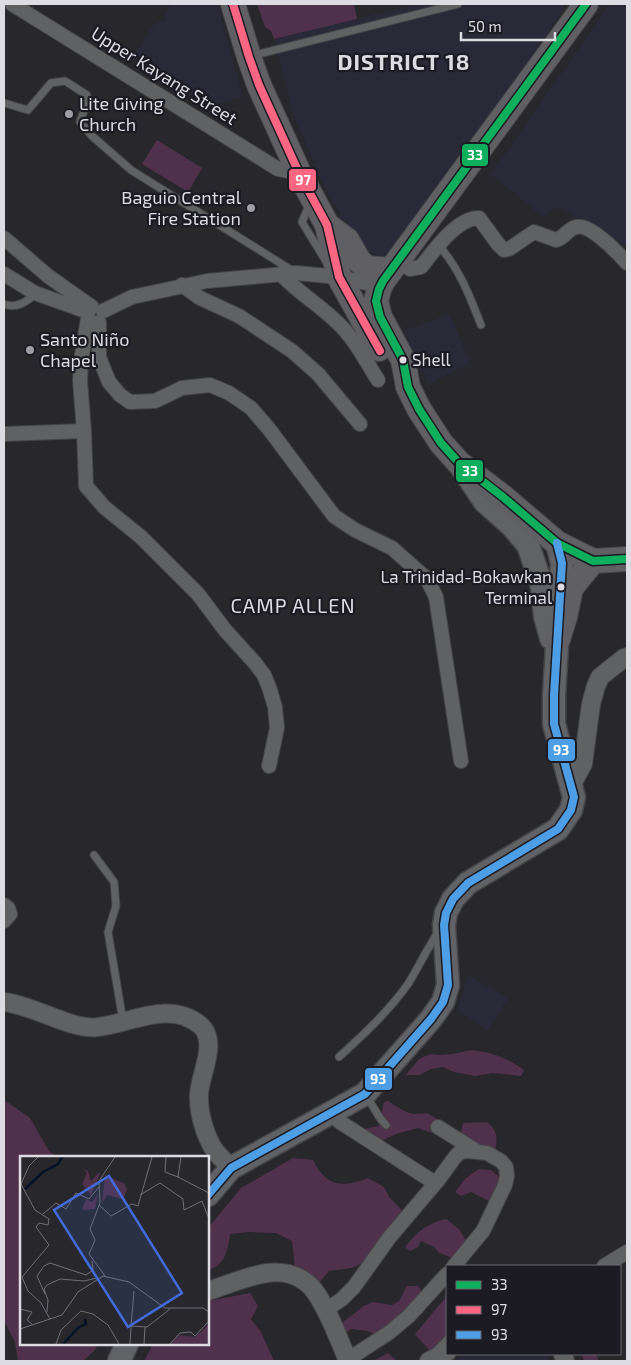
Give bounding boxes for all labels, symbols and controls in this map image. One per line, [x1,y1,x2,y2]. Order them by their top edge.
scale bar [461,10,555,42]
text: 50 m [468,17,502,35]
street label: Upper Kayang Street [88,21,242,129]
district label: DISTRICT 18 [338,48,470,74]
place label: Lite Giving Church [79,92,164,135]
marker: Lite Giving Church [63,108,75,120]
line badge: 33 [461,143,489,167]
text: 33 [467,146,483,163]
line badge: 97 [288,168,317,192]
text: 97 [295,171,311,188]
place label: Baguio Central Fire Station [121,186,242,229]
marker: Baguio Central Fire Station [245,202,257,214]
place label: Santo Niño Chapel [40,328,129,371]
marker: Santo Niño Chapel [24,344,36,356]
place label: Shell [412,349,451,369]
marker: Shell [398,355,408,365]
line badge: 33 [455,459,484,483]
text: 33 [462,462,478,479]
place label: La Trinidad-Bokawkan Terminal [381,566,552,607]
marker: La Trinidad-Bokawkan Terminal [556,582,566,592]
district label: CAMP ALLEN [230,593,356,617]
line badge: 93 [547,738,576,762]
text: 93 [553,741,569,758]
line badge: 93 [364,1067,393,1091]
text: 93 [370,1070,386,1087]
inset map [20,1156,209,1345]
legend [446,1265,621,1355]
text: 33 [491,1275,508,1293]
text: 97 [491,1300,508,1318]
text: 93 [491,1325,508,1343]

